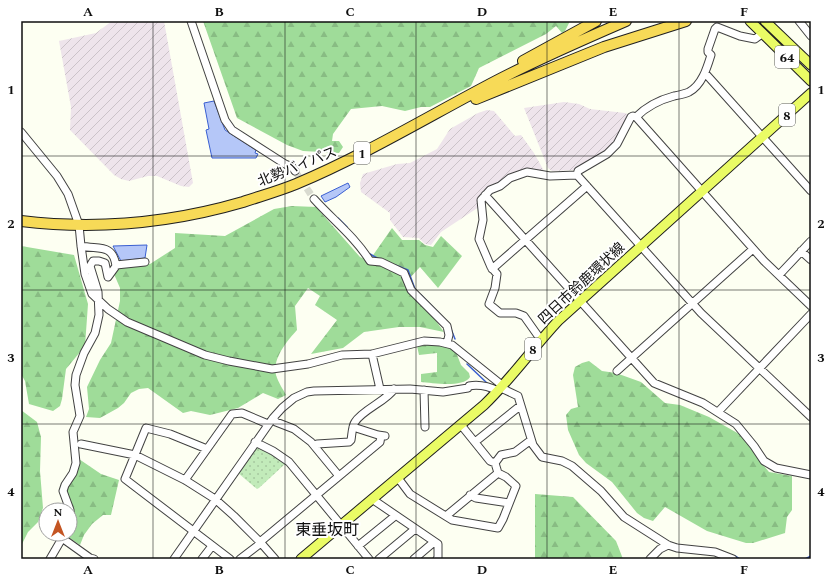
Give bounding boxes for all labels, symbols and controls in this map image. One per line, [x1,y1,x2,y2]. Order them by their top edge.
text: A [83,2,93,22]
text: B [214,2,224,22]
text: C [345,2,355,22]
text: D [477,2,487,22]
text: E [609,2,618,22]
text: F [740,2,748,22]
road number: 64 [775,46,799,68]
text: 1 [7,80,15,100]
text: 1 [817,80,825,100]
road number: 8 [779,104,795,126]
street label: 北勢バイパス [254,141,340,192]
road number: 1 [354,142,370,164]
text: 2 [7,214,15,234]
text: 2 [817,214,825,234]
street label: 四日市鈴鹿環状線 [533,237,629,329]
road number: 8 [525,338,541,360]
text: 3 [7,348,15,368]
text: 3 [817,348,825,368]
text: 4 [7,482,15,502]
text: 4 [817,482,825,502]
north arrow [38,502,78,542]
text: N [54,504,63,521]
district label: 東垂坂町 [295,518,359,542]
text: A [83,560,93,580]
text: B [214,560,224,580]
text: C [345,560,355,580]
text: D [477,560,487,580]
text: E [609,560,618,580]
text: F [740,560,748,580]

